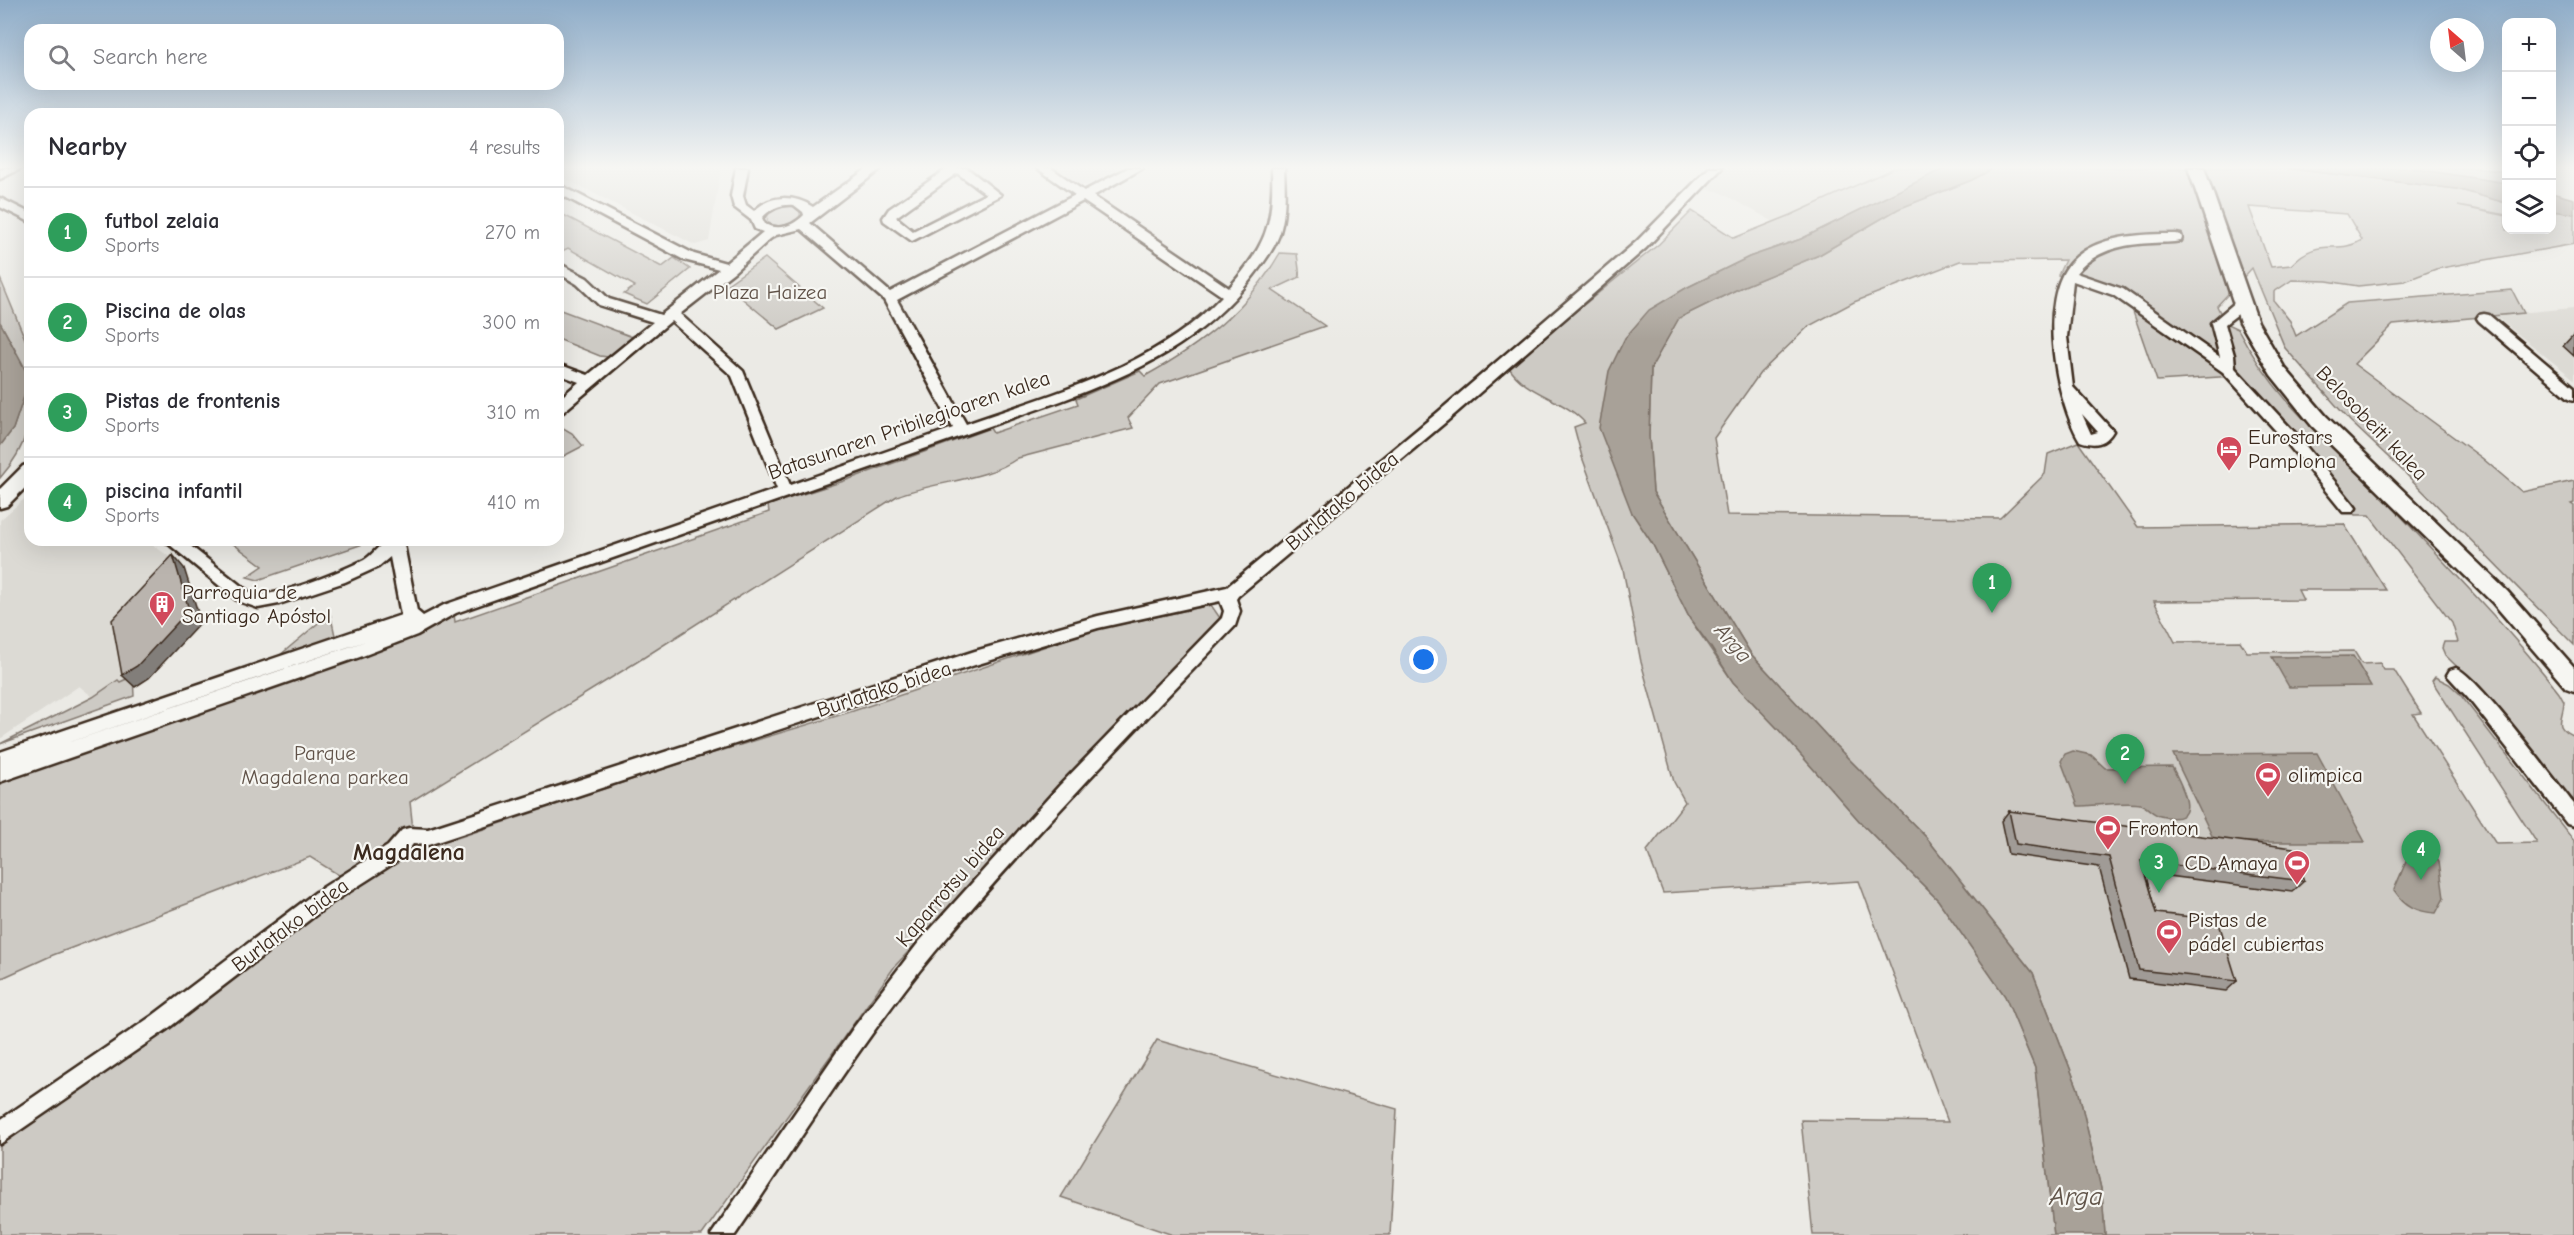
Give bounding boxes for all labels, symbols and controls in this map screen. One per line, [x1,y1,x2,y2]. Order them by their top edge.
north arrow [2430,18,2484,72]
map controls [2502,18,2556,234]
button: + [2502,18,2556,72]
search box [24,24,564,90]
icon: search [45,41,78,74]
text: Search here [93,44,208,70]
button: − [2502,72,2556,126]
button: locate [2502,126,2556,180]
text: Nearby [48,132,127,162]
text: 4 results [469,136,540,159]
button: layers [2502,180,2556,234]
text: futbol zelaia [105,208,219,234]
text: 1 [64,221,71,244]
text: 270 m [485,221,540,244]
text: Sports [105,234,159,257]
park label: Plaza Haizea [713,280,827,304]
text: Piscina de olas [105,298,246,324]
text: 2 [63,311,72,334]
text: 300 m [482,311,540,334]
text: Sports [105,324,159,347]
street label: Belosobeiti kalea [2311,361,2433,485]
street label: Batasunaren Pribilegioaren kalea [765,365,1053,485]
text: Pistas de frontenis [105,388,280,414]
text: 3 [63,401,72,424]
text: 310 m [487,401,540,424]
text: Sports [105,414,159,437]
place label: Eurostars Pamplona [2248,425,2336,473]
hotel icon: Eurostars Pamplona [2214,434,2244,472]
street label: Burlatako bidea [1281,447,1403,555]
text: piscina infantil [105,478,243,504]
text: 4 [63,491,72,514]
text: 410 m [487,491,540,514]
text: Sports [105,504,159,527]
pin: 1 [1972,564,2012,613]
place label: Parroquia de Santiago Apóstol [182,580,331,628]
building icon: Parroquia de Santiago Apóstol [147,589,177,627]
water label: Arga [1708,617,1757,668]
your location [1409,645,1438,674]
street label: Burlatako bidea [814,656,954,722]
pin: 2 [2106,734,2144,784]
park label: Parque Magdalena parkea [241,741,409,789]
sports icon: olimpica [2253,760,2283,798]
place label: olimpica [2288,763,2363,787]
sports icon: Fronton [2093,813,2123,851]
place label: Fronton [2128,816,2199,840]
street label: Kaparrotsu bidea [891,820,1009,952]
pin: 4 [2402,830,2440,880]
district label: Magdalena [353,838,465,866]
pin: 3 [2140,844,2178,893]
sports icon: CD Amaya [2282,848,2312,886]
place label: CD Amaya [2185,851,2278,875]
street label: Burlatako bidea [227,873,353,977]
place label: Pistas de pádel cubiertas [2188,908,2324,956]
sports icon: Pistas de pádel cubiertas [2154,917,2184,955]
water label: Arga [2048,1181,2103,1212]

